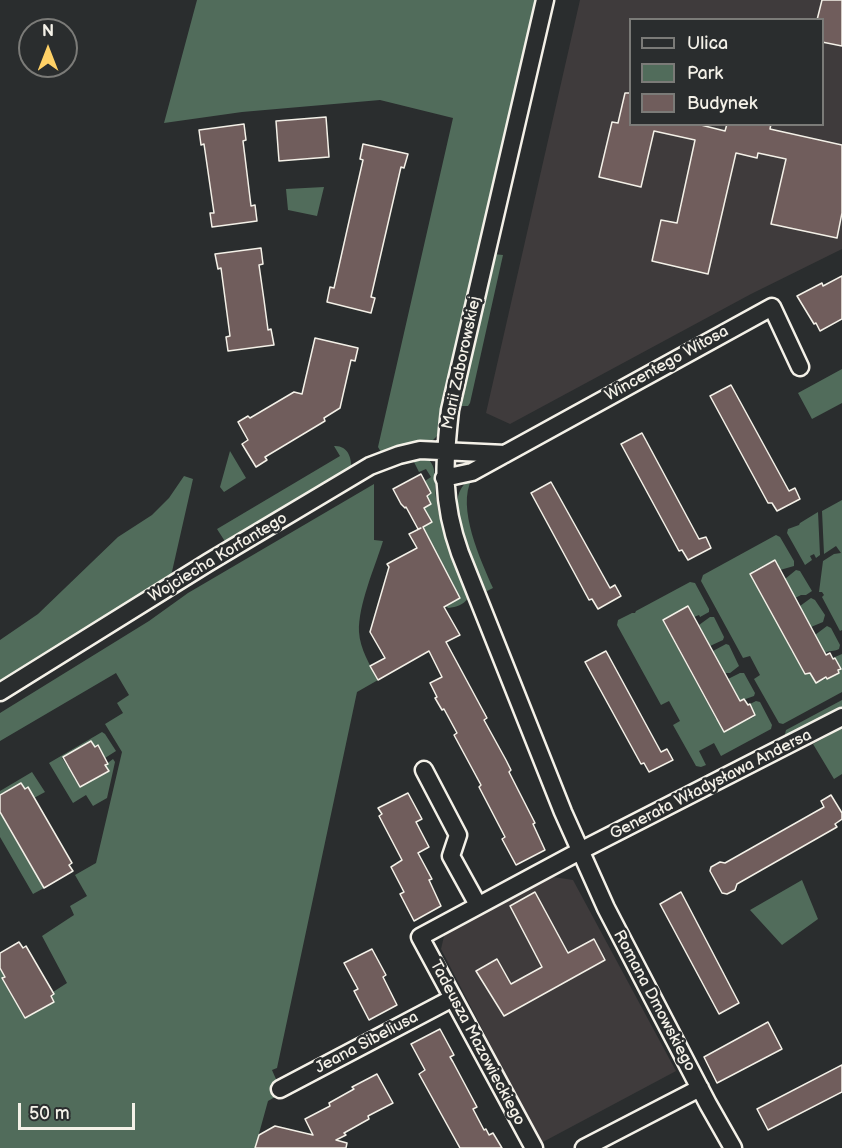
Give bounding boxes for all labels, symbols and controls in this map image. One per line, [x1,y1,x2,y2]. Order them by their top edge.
north arrow [18,18,78,78]
legend [629,18,824,126]
text: N [42,22,54,41]
text: Ulica [687,33,728,54]
text: Park [687,63,723,84]
text: Budynek [687,93,757,114]
street label: Marii Zaborowskiej [439,295,485,431]
street label: Wincentego Witosa [602,322,732,406]
street label: Wojciecha Korfantego [145,509,291,607]
street label: Generała Władysława Andersa [607,726,815,844]
street label: Romana Dmowskiego [609,927,699,1075]
street label: Tadeusza Mazowieckiego [425,957,529,1129]
street label: Jeana Sibeliusa [312,1008,422,1078]
scale bar [21,1091,138,1129]
text: 50 m [29,1103,70,1124]

